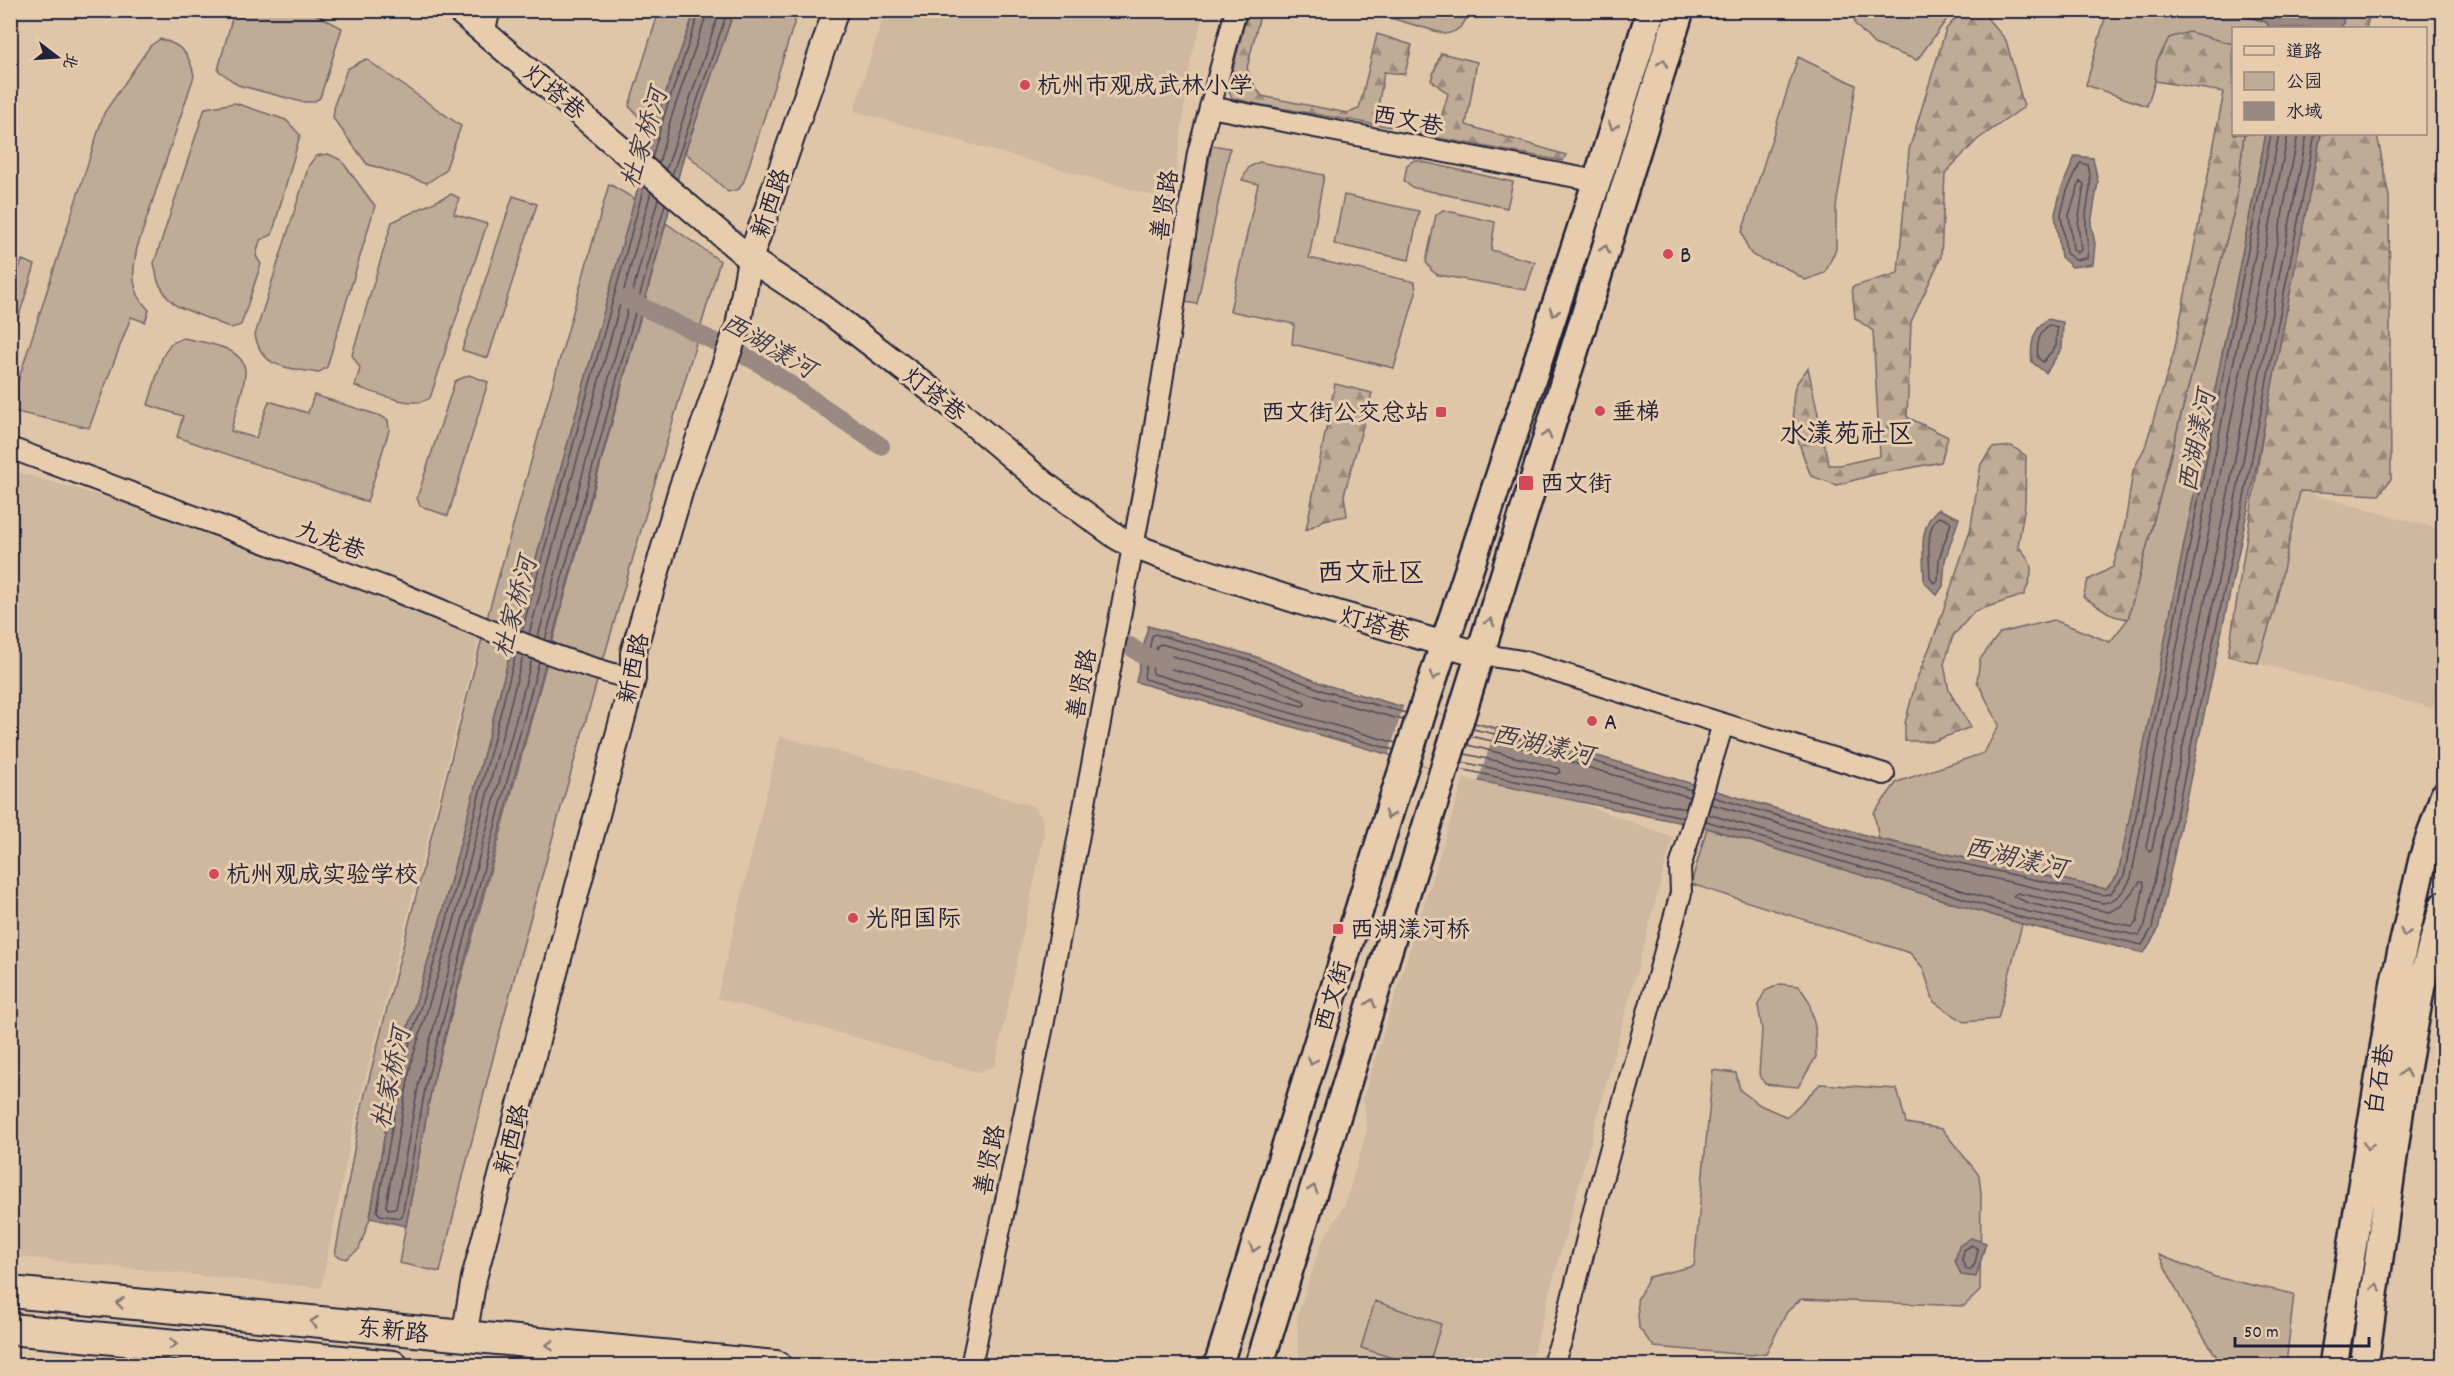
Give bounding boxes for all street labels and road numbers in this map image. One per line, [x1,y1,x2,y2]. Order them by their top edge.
street label: 灯塔巷 [515,58,592,130]
street label: 西文巷 [1369,99,1446,147]
street label: 新西路 [745,164,801,244]
street label: 善贤路 [1145,167,1189,244]
street label: 灯塔巷 [894,361,972,432]
street label: 九龙巷 [290,515,370,571]
street label: 灯塔巷 [1335,601,1413,653]
street label: 新西路 [612,630,660,707]
street label: 善贤路 [1060,646,1108,723]
street label: 西文街 [1308,957,1362,1036]
street label: 白石巷 [2360,1041,2404,1118]
street label: 新西路 [488,1101,540,1179]
street label: 善贤路 [968,1122,1016,1199]
street label: 东新路 [355,1312,430,1354]

